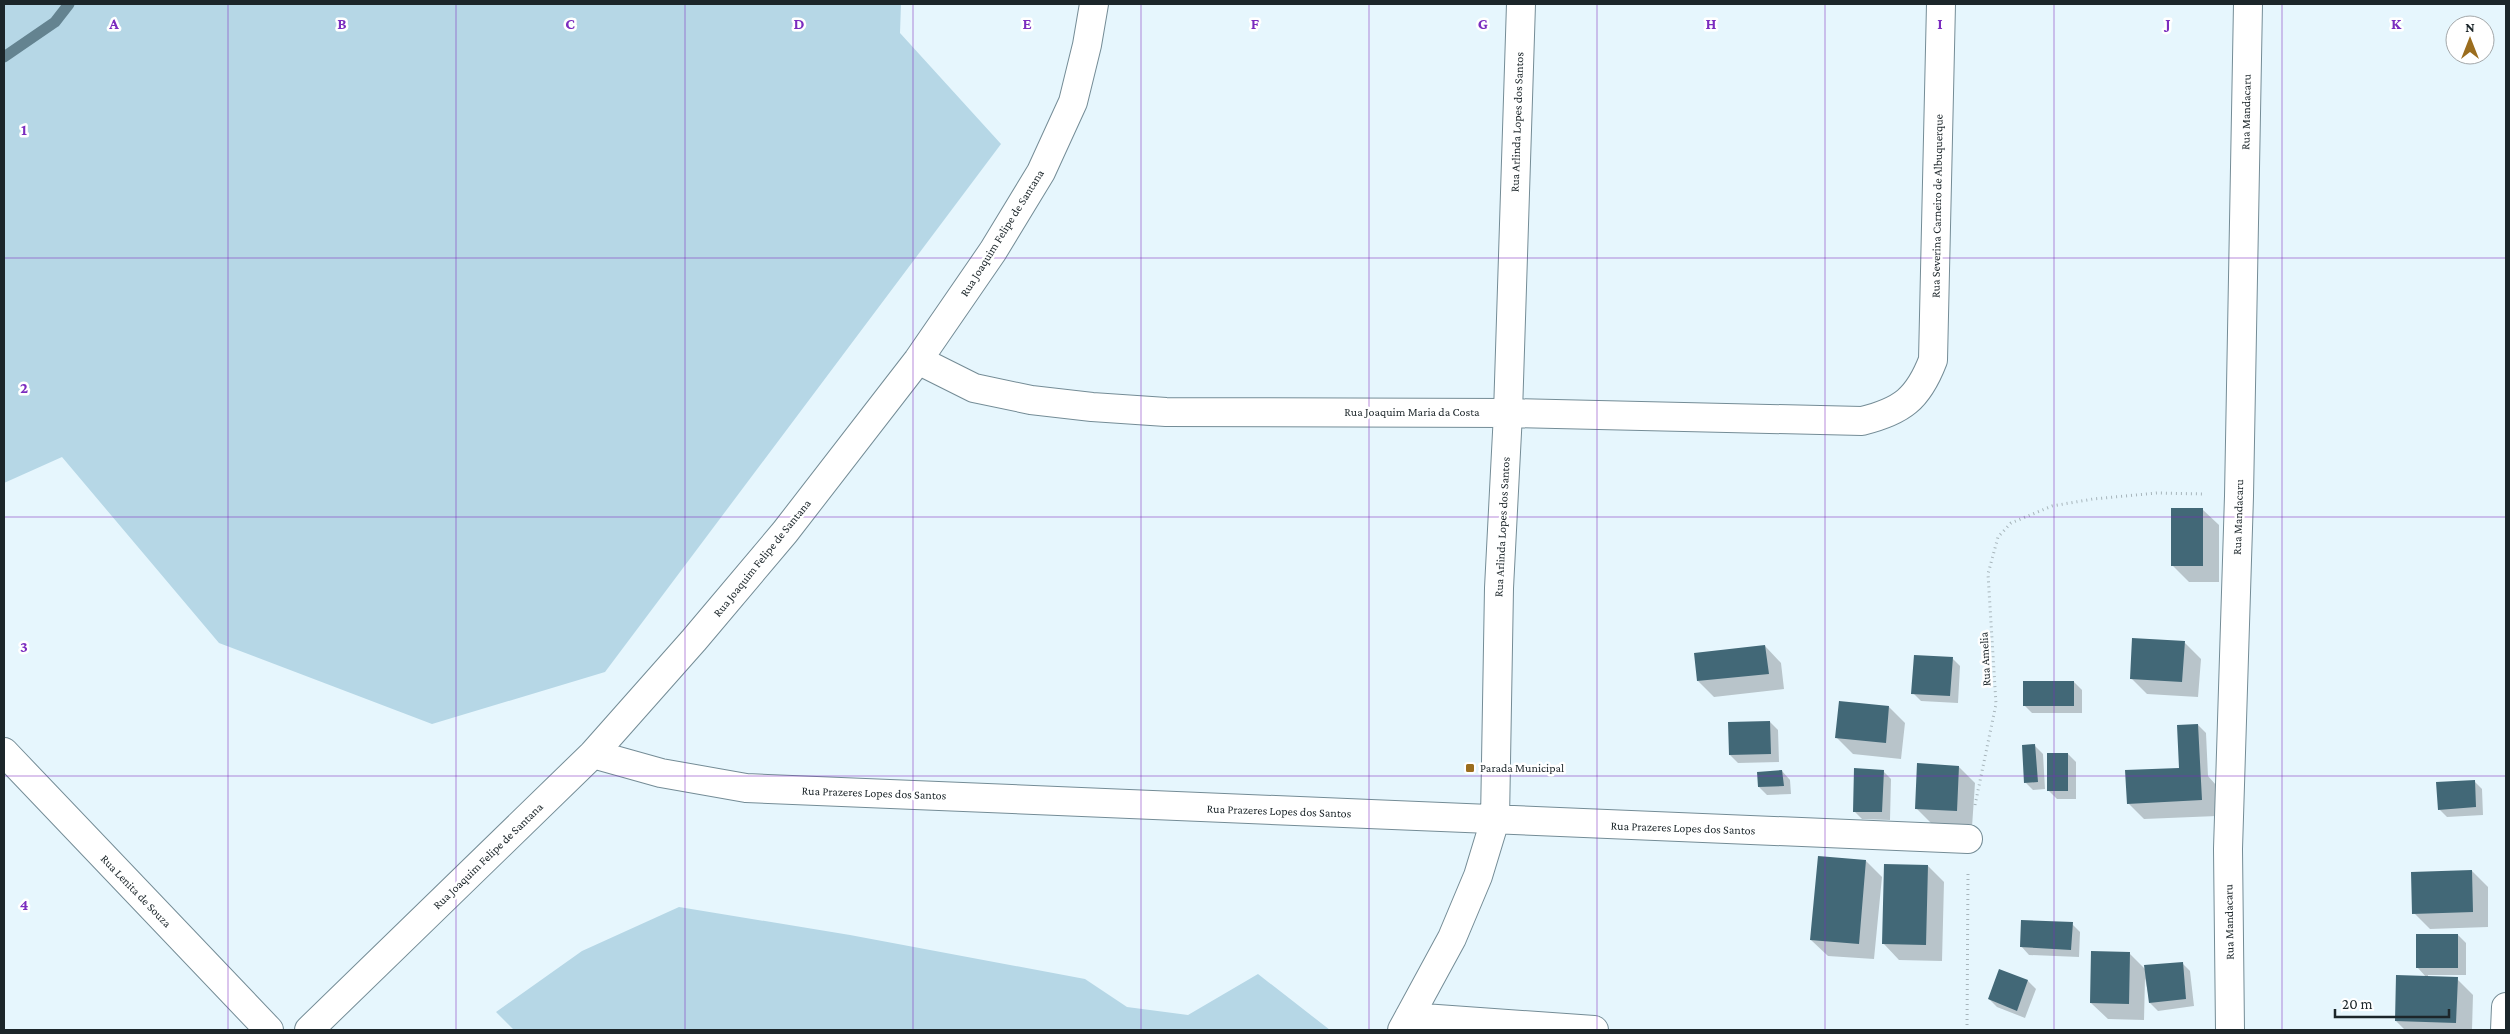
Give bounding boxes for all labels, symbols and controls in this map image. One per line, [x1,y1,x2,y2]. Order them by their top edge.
text: A [108,15,119,32]
text: B [337,15,347,32]
text: C [565,15,575,32]
text: D [793,15,805,32]
text: E [1022,15,1032,32]
text: F [1251,15,1260,32]
text: G [1478,15,1488,32]
text: H [1706,15,1717,32]
text: I [1937,15,1943,32]
text: J [2163,15,2171,32]
text: K [2391,15,2402,32]
north arrow [2445,15,2495,65]
text: N [2465,19,2475,35]
street label: Rua Arlinda Lopes dos Santos [1508,51,1526,192]
street label: Rua Mandacaru [2238,73,2254,150]
street label: Rua Severina Carneiro de Albuquerque [1928,114,1946,298]
text: 1 [21,121,27,138]
street label: Rua Joaquim Felipe de Santana [957,166,1047,299]
text: 2 [20,379,28,396]
street label: Rua Joaquim Maria da Costa [1344,405,1480,419]
street label: Rua Arlinda Lopes dos Santos [1491,456,1513,597]
street label: Rua Mandacaru [2230,478,2246,555]
street label: Rua Joaquim Felipe de Santana [710,496,814,620]
street label: Rua Amelia [1977,631,1993,686]
text: 3 [20,638,28,655]
place label: Parada Municipal [1480,761,1564,775]
marker: Parada Municipal [1464,762,1476,774]
street label: Rua Prazeres Lopes dos Santos [801,783,947,803]
street label: Rua Joaquim Felipe de Santana [430,800,546,912]
street label: Rua Prazeres Lopes dos Santos [1206,801,1352,821]
street label: Rua Prazeres Lopes dos Santos [1610,818,1756,838]
street label: Rua Lenita de Souza [98,852,175,931]
street label: Rua Mandacaru [2221,883,2237,960]
text: 4 [20,896,29,913]
scale bar [2335,986,2449,1018]
text: 20 m [2342,996,2373,1012]

